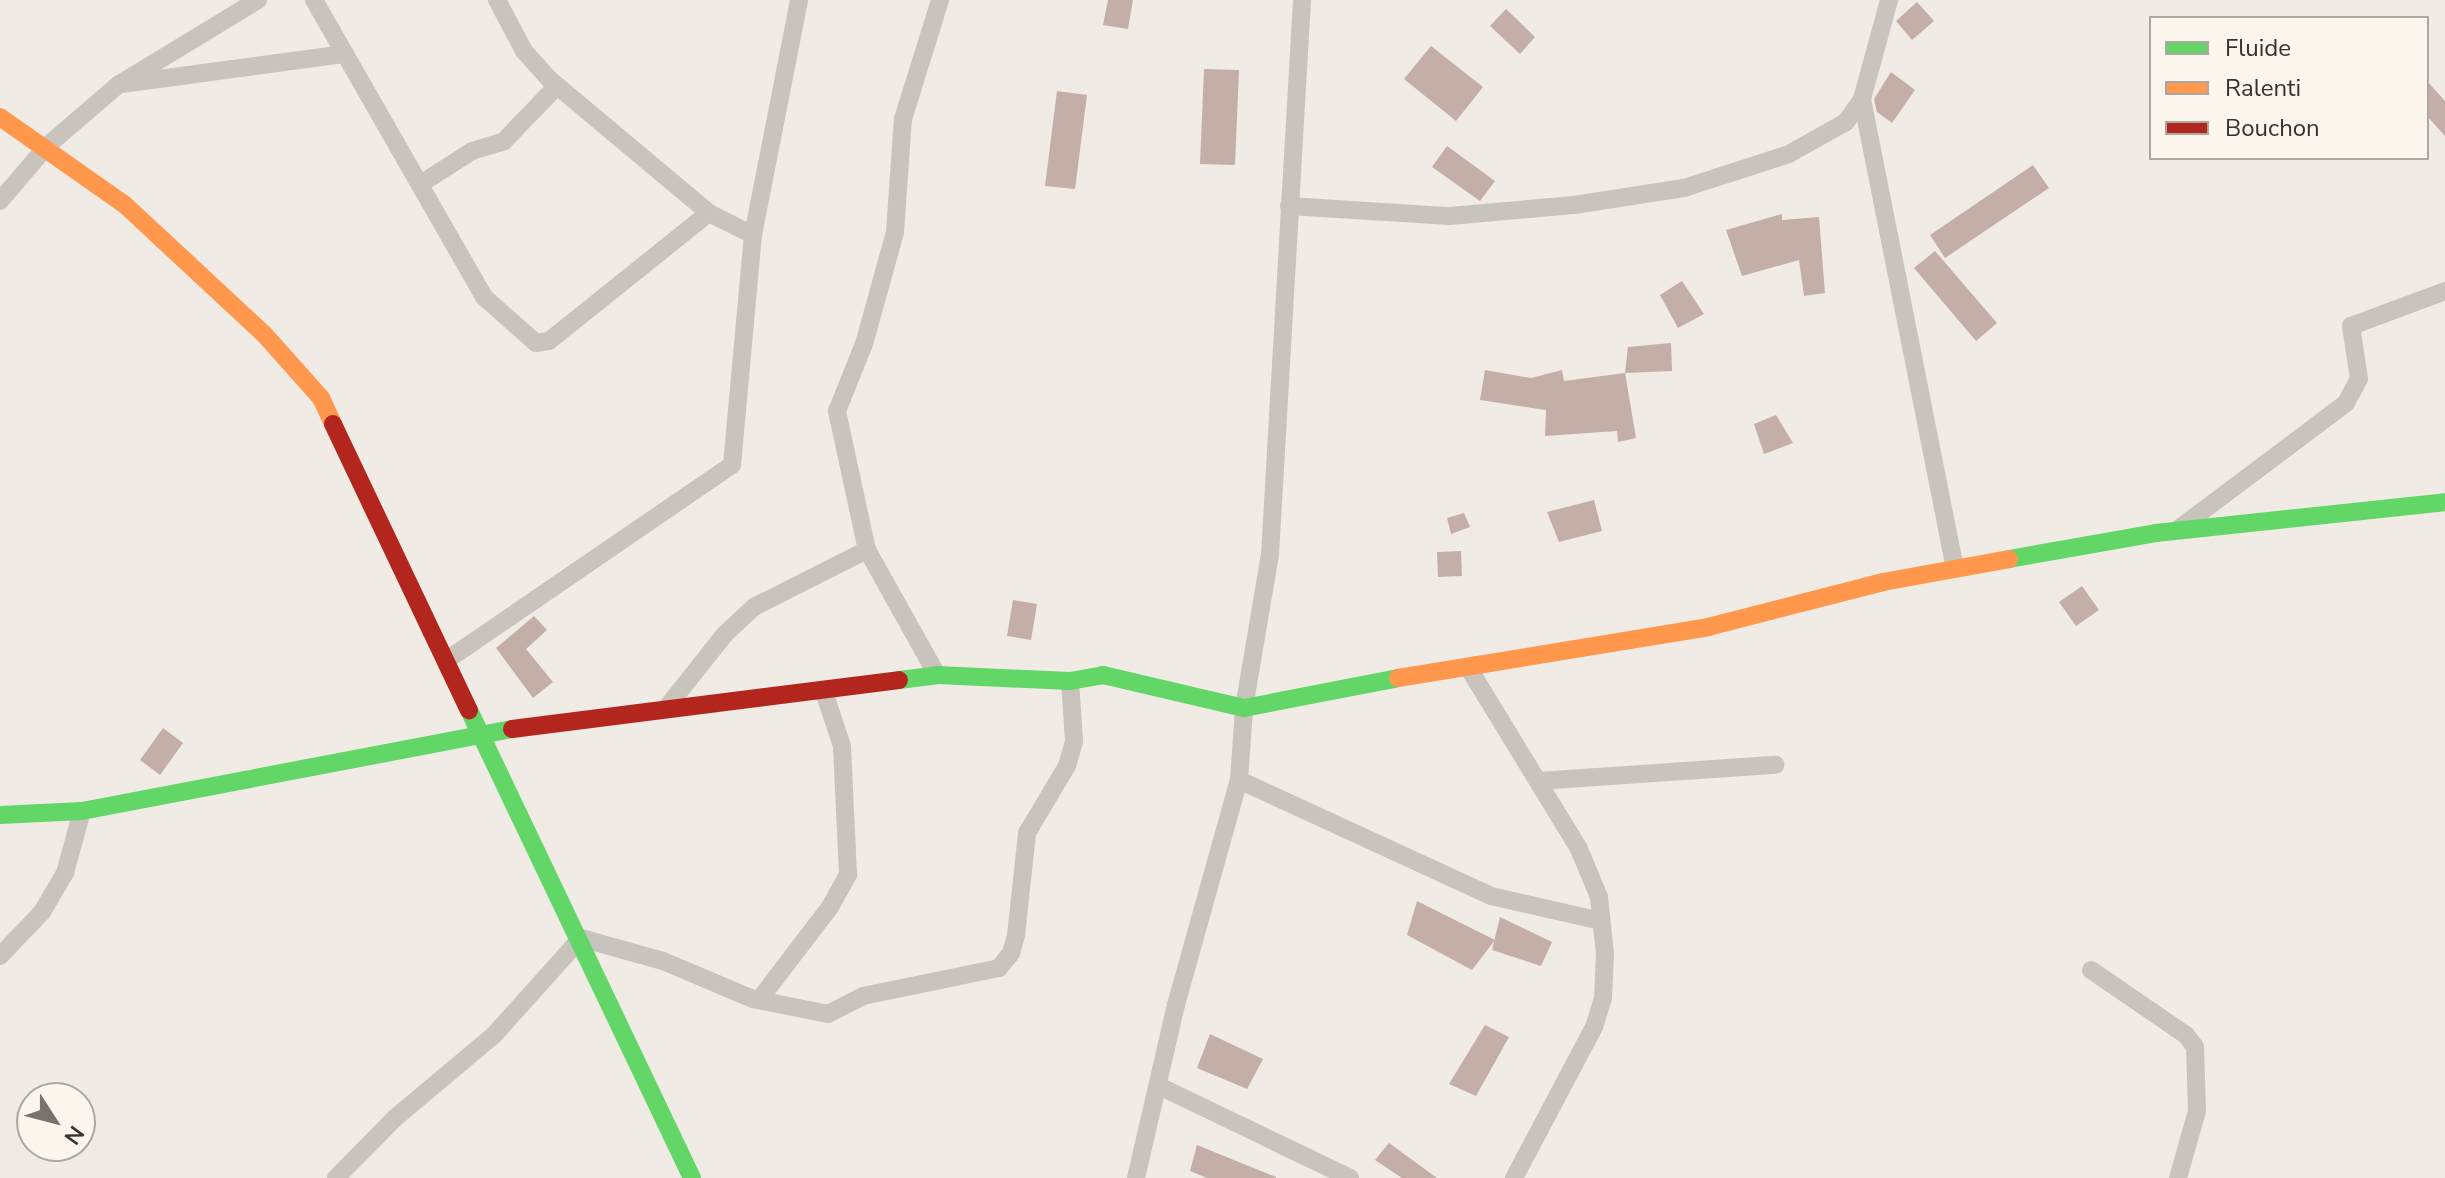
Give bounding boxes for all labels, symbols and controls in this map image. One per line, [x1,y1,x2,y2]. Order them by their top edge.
legend [2149,16,2429,160]
text: Fluide [2225,32,2291,64]
text: Ralenti [2225,72,2301,104]
text: Bouchon [2225,112,2320,144]
north arrow [16,1082,96,1162]
text: N [57,1119,91,1150]

